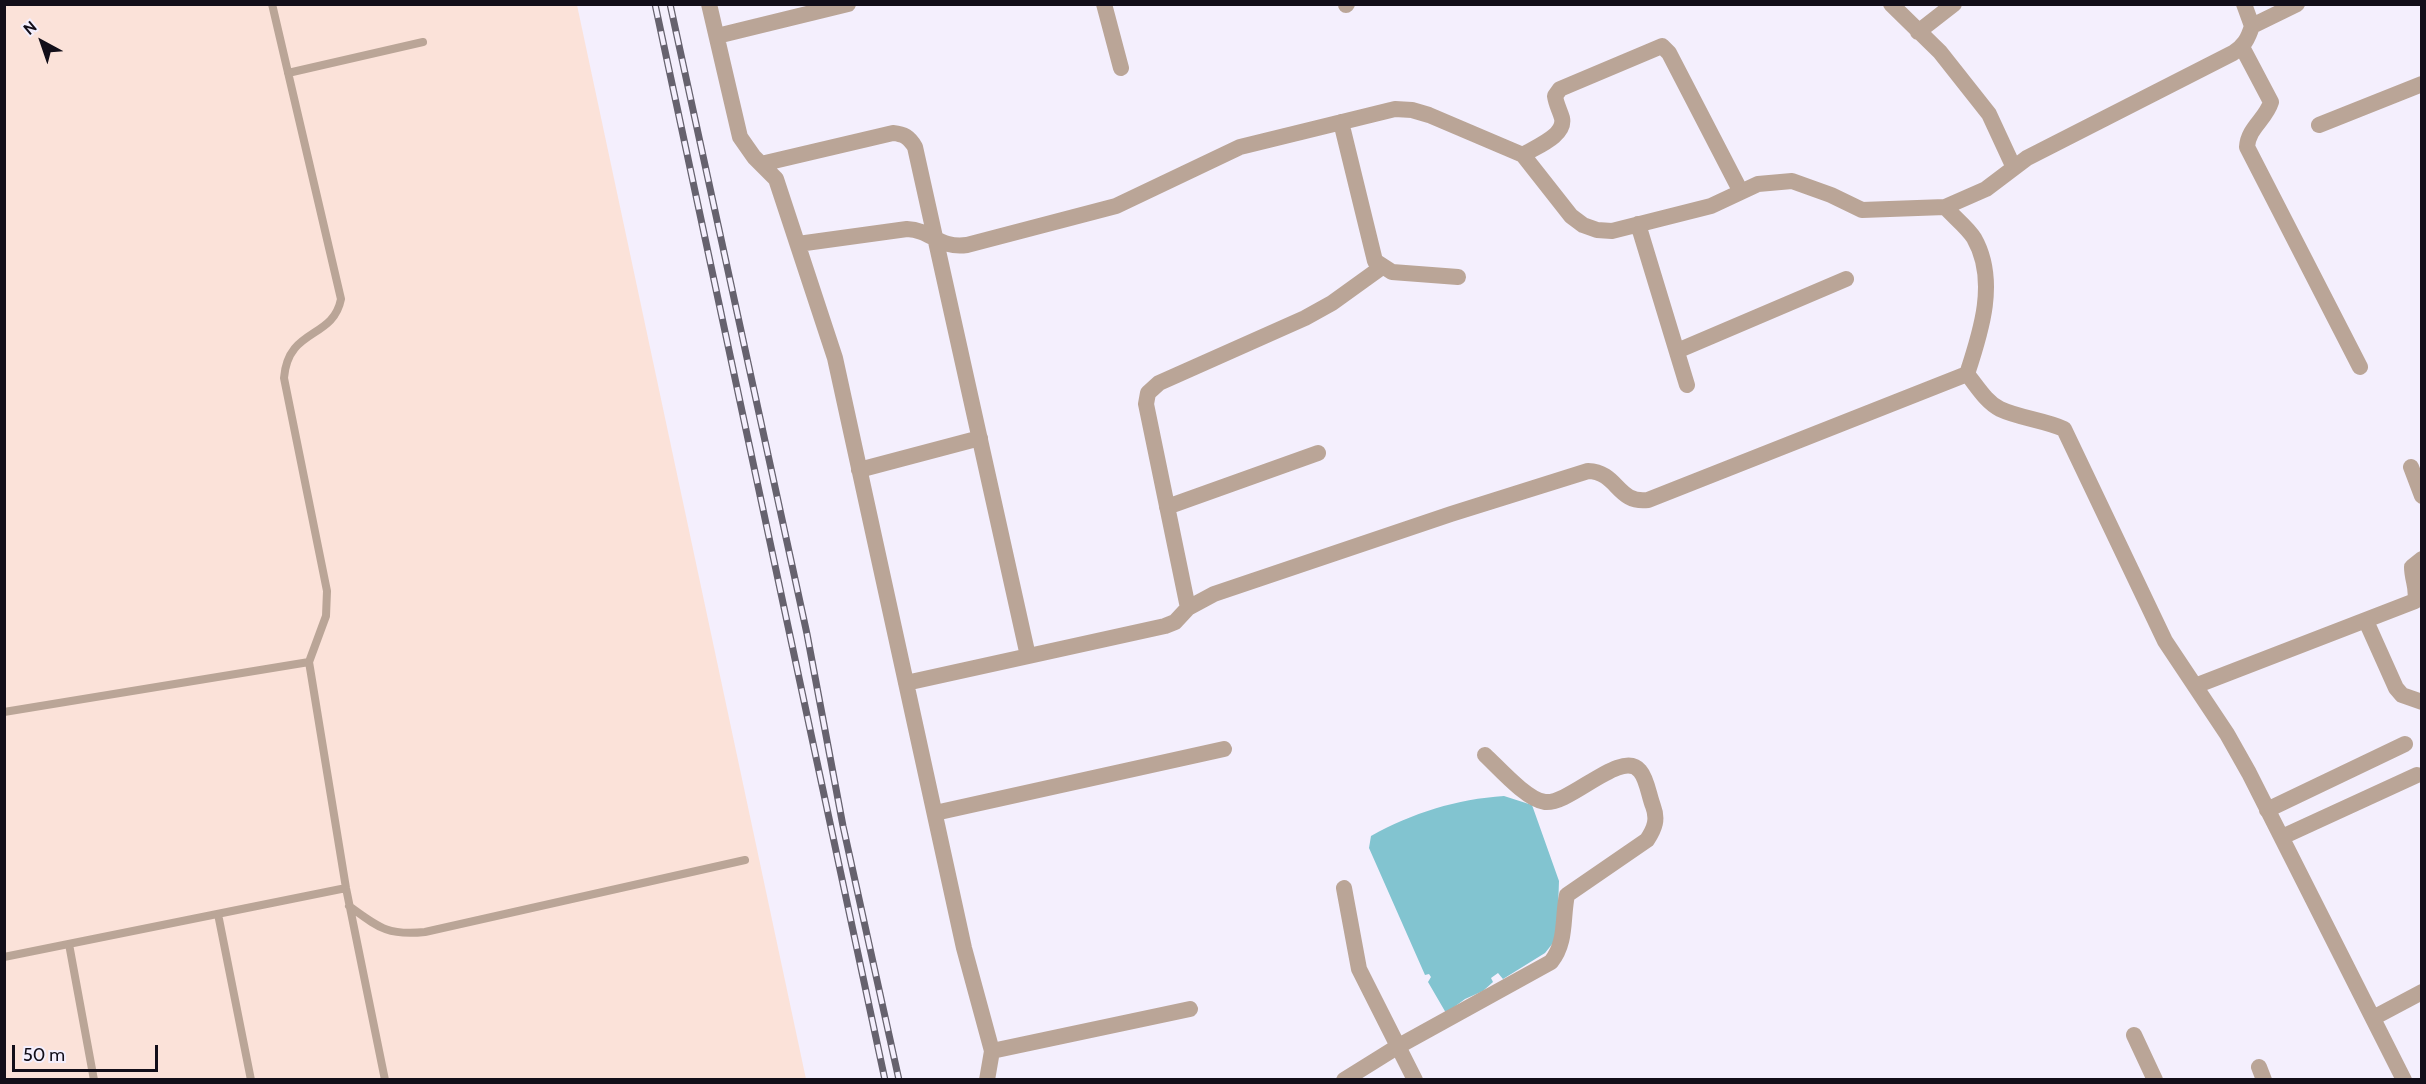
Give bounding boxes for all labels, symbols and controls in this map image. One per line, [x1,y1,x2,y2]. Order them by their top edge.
north arrow [12,12,72,72]
text: N [20,17,41,39]
scale bar [15,1033,160,1071]
text: 50 m [23,1044,65,1066]

